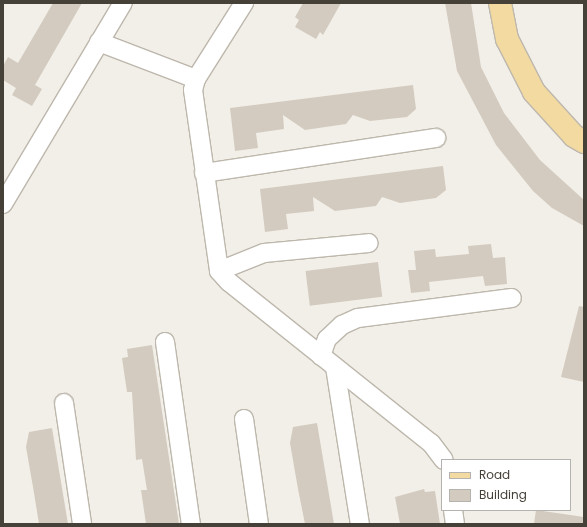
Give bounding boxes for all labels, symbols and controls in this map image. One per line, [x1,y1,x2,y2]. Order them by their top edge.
legend [441,459,571,511]
text: Road [479,466,510,483]
text: Building [479,486,527,503]

